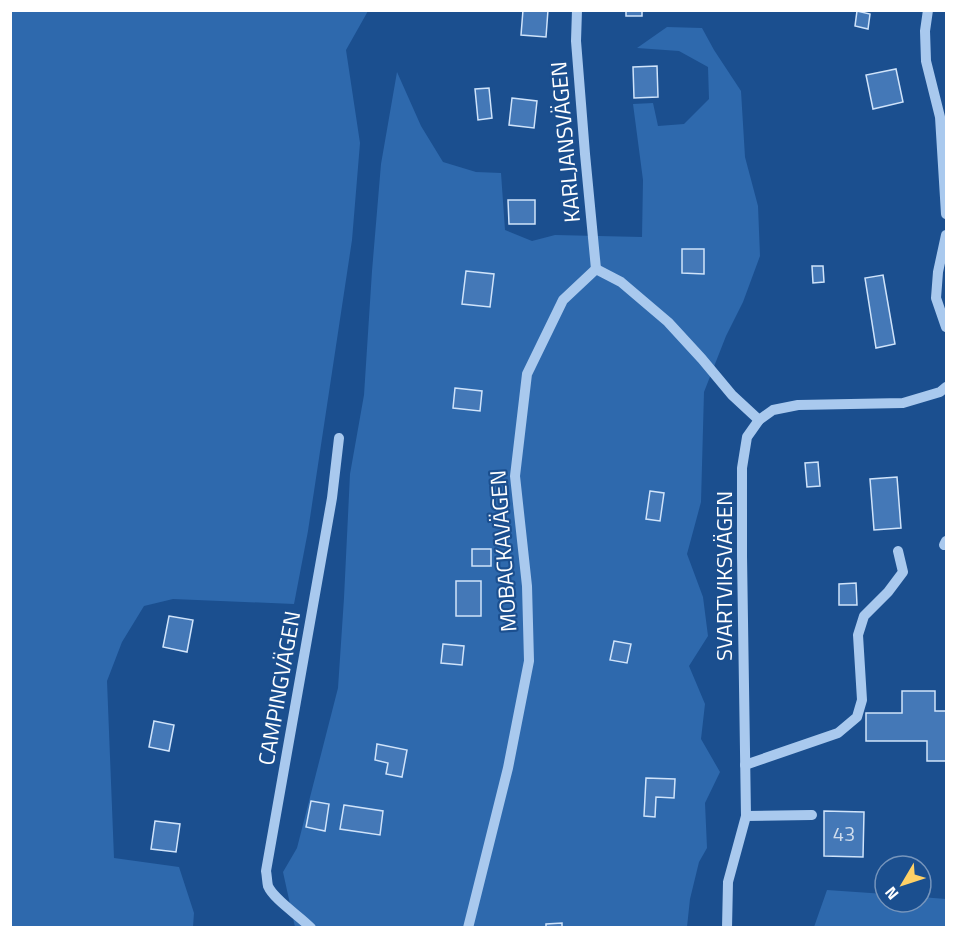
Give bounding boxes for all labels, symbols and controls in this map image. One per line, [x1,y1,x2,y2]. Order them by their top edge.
street label: KARLJANSVÄGEN [541,60,589,224]
street label: MOBACKAVÄGEN [480,469,526,633]
street label: SVARTVIKSVÄGEN [707,491,741,661]
street label: CAMPINGVÄGEN [249,608,309,768]
house number: 43 [833,818,855,849]
north arrow [873,854,933,914]
text: N [879,882,904,905]

